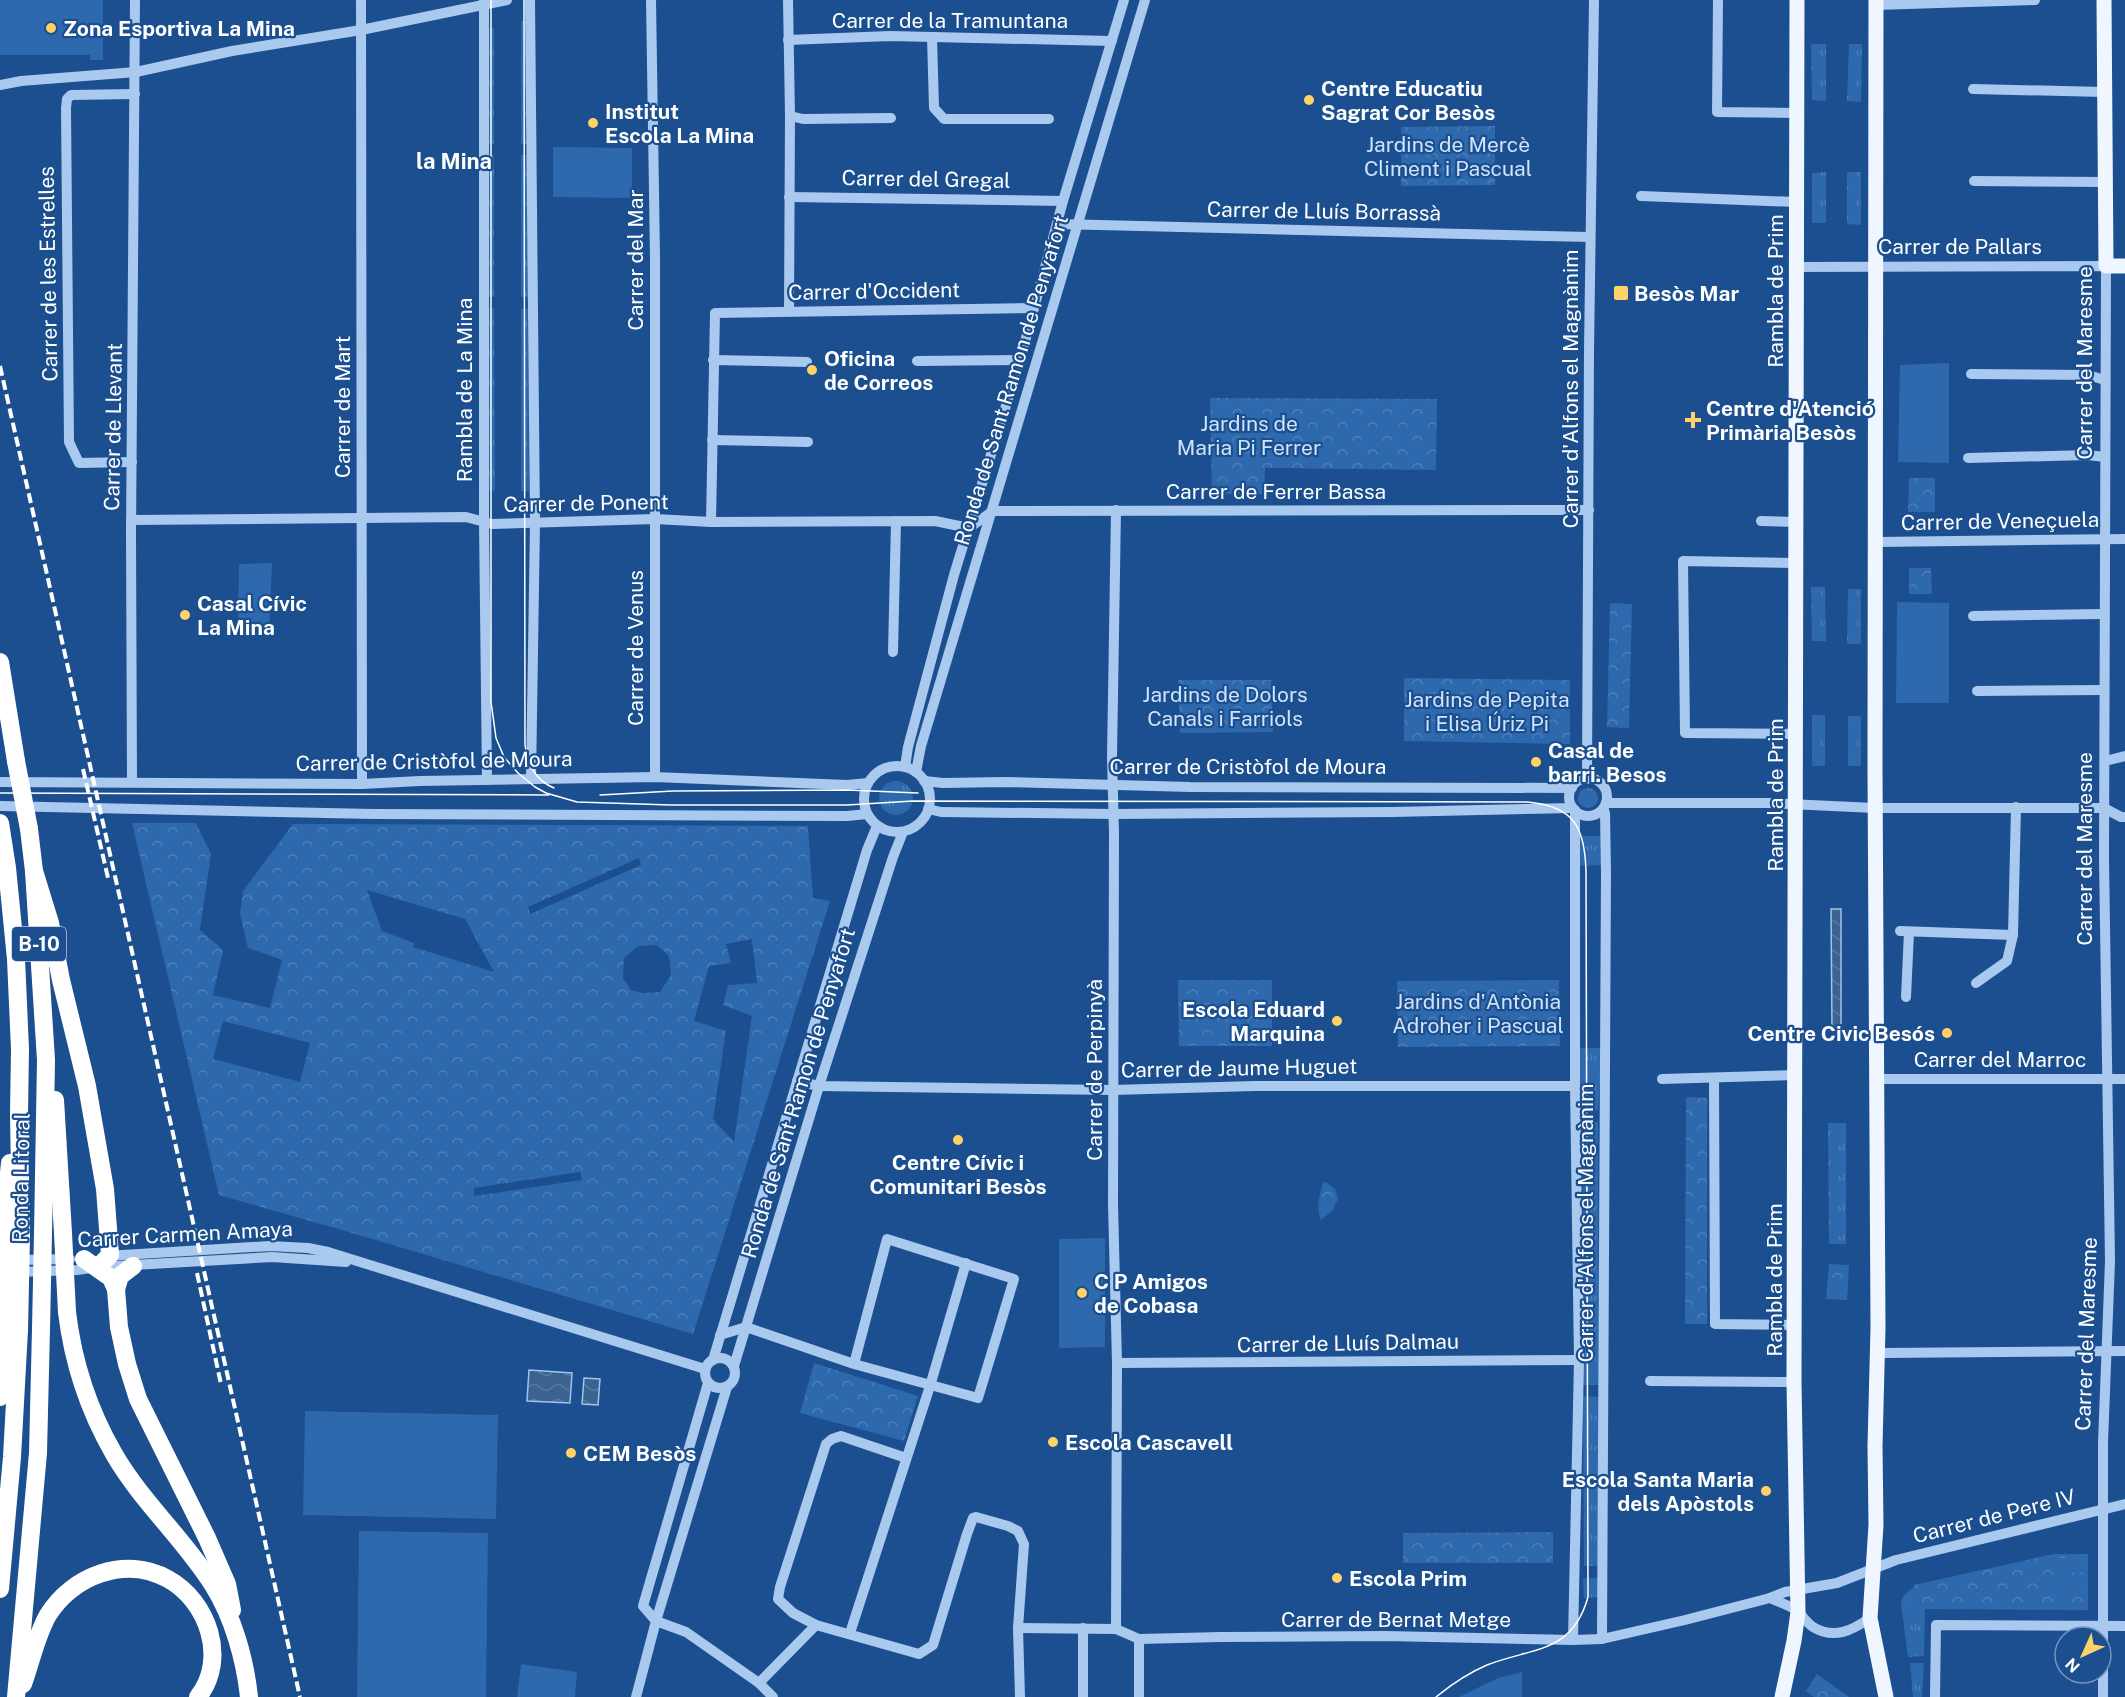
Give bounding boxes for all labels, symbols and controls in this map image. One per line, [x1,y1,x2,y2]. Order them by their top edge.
street label: Carrer de la Tramuntana [832,8,1068,33]
place label: Zona Esportiva La Mina [63,16,295,41]
marker: Zona Esportiva La Mina [44,21,58,35]
place label: Centre Educatiu Sagrat Cor Besòs [1321,76,1495,125]
marker: Centre Educatiu Sagrat Cor Besòs [1302,93,1316,107]
place label: Institut Escola La Mina [605,99,754,148]
marker: Institut Escola La Mina [586,116,600,130]
park label: Jardins de Mercè Climent i Pascual [1364,132,1532,181]
district label: la Mina [416,148,492,174]
street label: Carrer del Gregal [841,165,1011,193]
street label: Carrer de les Estrelles [34,166,62,382]
street label: Carrer del Mar [623,189,648,331]
street label: Carrer de Lluís Borrassà [1207,196,1441,226]
street label: Ronda de Sant Ramon de Penyafort [949,212,1073,548]
street label: Rambla de Prim [1763,214,1788,368]
street label: Carrer de Pallars [1878,234,2042,259]
street label: Carrer d'Alfons el Magnànim [1558,250,1583,528]
street label: Carrer del Maresme [2072,266,2097,460]
street label: Carrer d'Occident [788,277,960,305]
place label: Besòs Mar [1634,281,1740,306]
marker: Besòs Mar [1612,284,1630,302]
street label: Rambla de La Mina [452,298,477,482]
street label: Carrer de Mart [330,336,355,478]
street label: Carrer de Llevant [99,343,127,511]
place label: Oficina de Correos [824,346,933,395]
marker: Oficina de Correos [805,363,819,377]
place label: Centre d'Atenció Primària Besòs [1706,396,1874,445]
park label: Jardins de Maria Pi Ferrer [1177,411,1321,460]
marker: Centre d'Atenció Primària Besòs [1684,411,1702,429]
street label: Carrer de Ferrer Bassa [1166,479,1386,504]
street label: Carrer de Ponent [503,489,669,517]
street label: Carrer de Veneçuela [1901,507,2099,535]
street label: Carrer de Venus [623,570,648,726]
place label: Casal Cívic La Mina [197,591,307,640]
marker: Casal Cívic La Mina [178,608,192,622]
park label: Jardins de Dolors Canals i Farriols [1142,682,1308,731]
park label: Jardins de Pepita i Elisa Úriz Pi [1404,687,1570,736]
street label: Rambla de Prim [1763,718,1788,872]
place label: Casal de barri. Besos [1548,738,1667,787]
street label: Carrer de Cristòfol de Moura [295,746,573,776]
street label: Carrer del Maresme [2072,752,2097,946]
street label: Carrer de Cristòfol de Moura [1110,754,1386,779]
marker: Casal de barri. Besos [1529,755,1543,769]
street label: Ronda de Sant Ramon de Penyafort [736,925,860,1261]
road number: B-10 [12,927,66,961]
street label: Carrer de Perpinyà [1082,979,1107,1161]
park label: Jardins d'Antònia Adroher i Pascual [1392,989,1564,1038]
place label: Escola Eduard Marquina [1182,997,1325,1046]
marker: Escola Eduard Marquina [1330,1014,1344,1028]
place label: Centre Civic Besós [1747,1021,1935,1046]
marker: Centre Civic Besós [1940,1026,1954,1040]
street label: Carrer del Marroc [1914,1047,2086,1072]
street label: Carrer de Jaume Huguet [1121,1053,1357,1083]
street label: Carrer d'Alfons el Magnànim [1573,1084,1598,1362]
street label: Ronda Litoral [7,1113,35,1243]
marker: Centre Cívic i Comunitari Besòs [951,1133,965,1147]
place label: Centre Cívic i Comunitari Besòs [869,1150,1047,1199]
street label: Rambla de Prim [1762,1203,1787,1357]
street label: Carrer Carmen Amaya [77,1216,293,1252]
street label: Carrer del Maresme [2070,1237,2102,1431]
place label: C P Amigos de Cobasa [1094,1269,1208,1318]
marker: C P Amigos de Cobasa [1075,1286,1089,1300]
street label: Carrer de Lluís Dalmau [1237,1329,1459,1357]
place label: Escola Cascavell [1065,1430,1233,1455]
marker: Escola Cascavell [1046,1435,1060,1449]
place label: CEM Besòs [583,1441,696,1466]
marker: CEM Besòs [564,1446,578,1460]
place label: Escola Santa Maria dels Apòstols [1562,1467,1754,1516]
marker: Escola Santa Maria dels Apòstols [1759,1484,1773,1498]
street label: Carrer de Pere IV [1910,1484,2078,1548]
place label: Escola Prim [1349,1566,1467,1591]
marker: Escola Prim [1330,1571,1344,1585]
street label: Carrer de Bernat Metge [1281,1607,1511,1632]
north arrow [2053,1625,2113,1685]
text: N [2062,1654,2084,1676]

